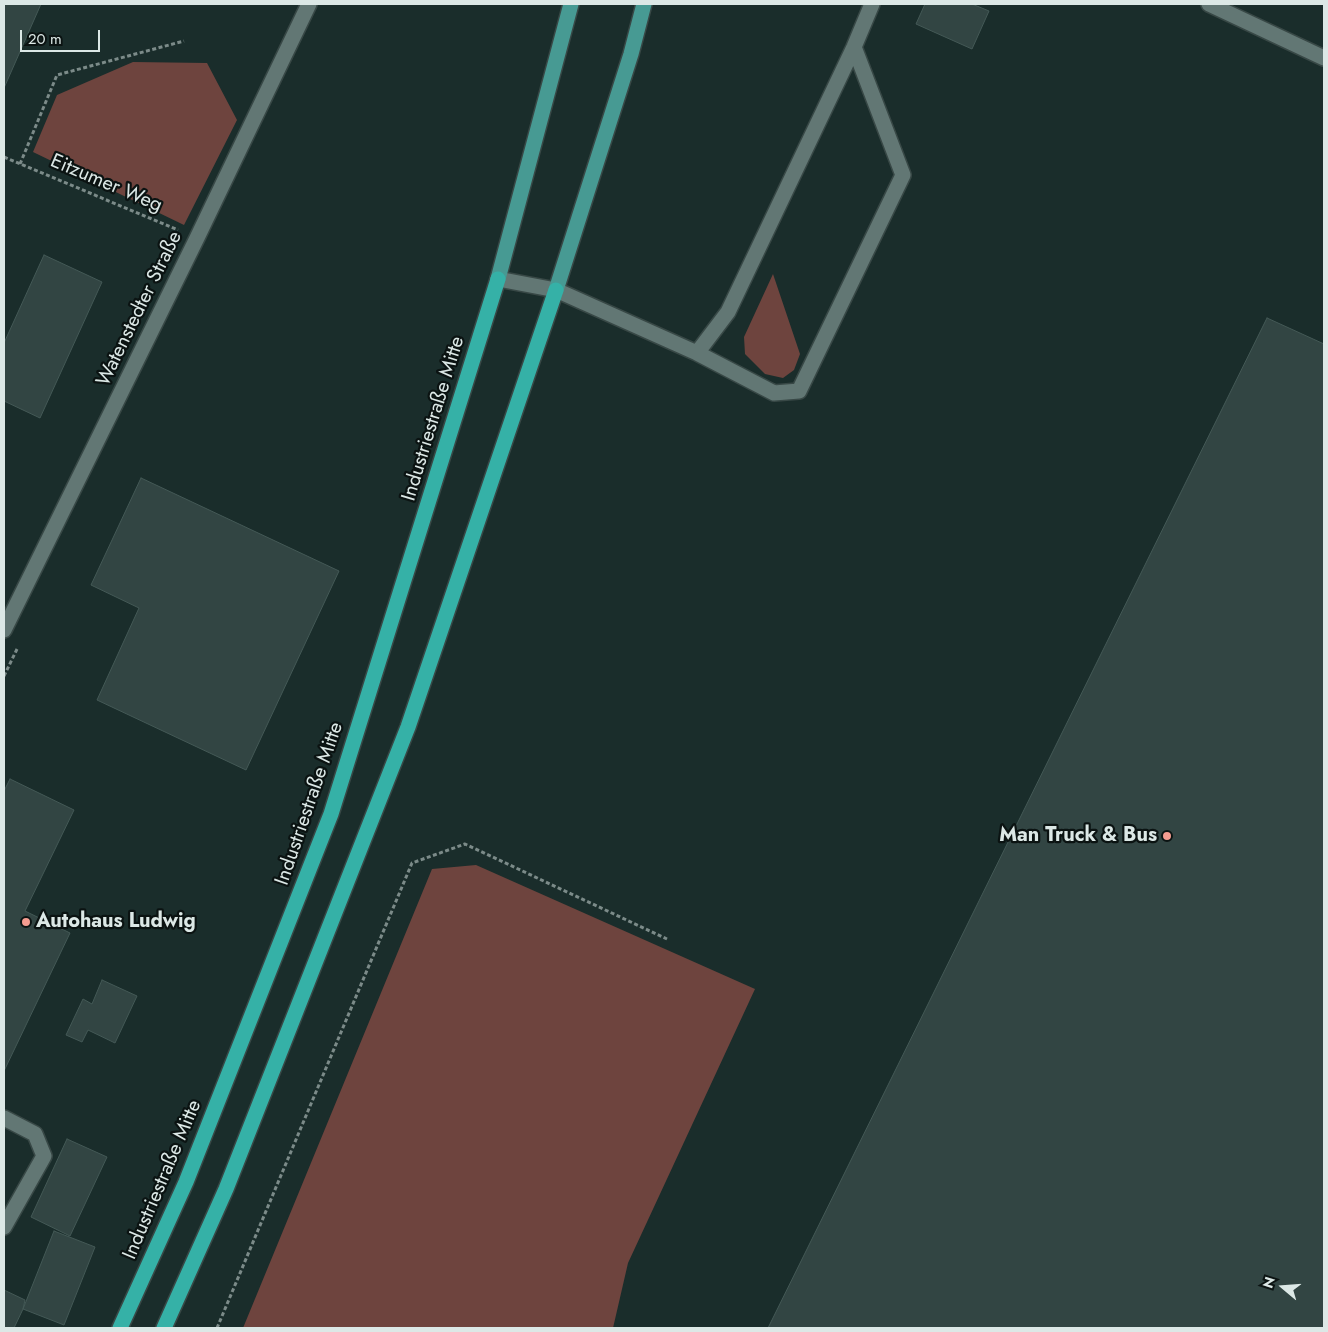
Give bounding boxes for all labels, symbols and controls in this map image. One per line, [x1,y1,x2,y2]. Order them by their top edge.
scale bar [22,20,102,52]
text: 20 m [28,28,62,50]
street label: Eitzumer Weg [46,150,166,218]
street label: Watenstedter Straße [92,228,188,390]
street label: Industriestraße Mitte [398,334,470,504]
street label: Industriestraße Mitte [271,719,349,889]
place label: Man Truck & Bus [999,824,1157,848]
marker: Man Truck & Bus [1161,830,1173,842]
place label: Autohaus Ludwig [36,910,196,934]
marker: Autohaus Ludwig [20,916,32,928]
street label: Industriestraße Mitte [119,1097,207,1263]
north arrow [1258,1262,1308,1312]
text: N [1258,1274,1280,1291]

